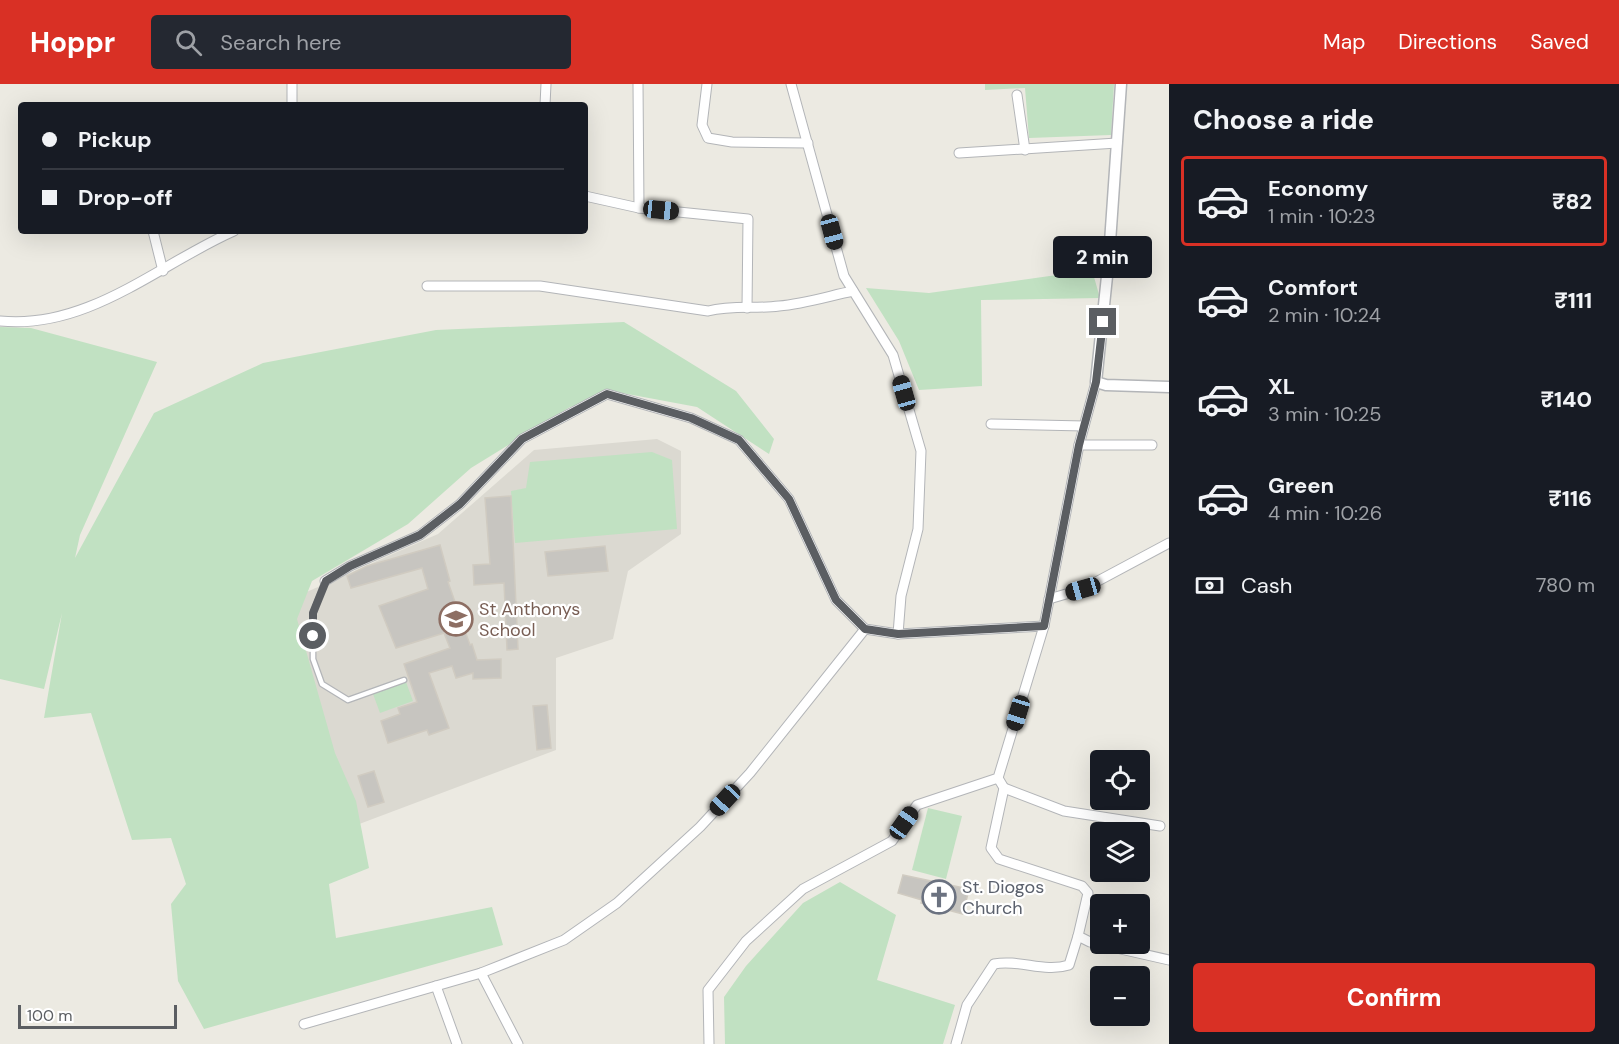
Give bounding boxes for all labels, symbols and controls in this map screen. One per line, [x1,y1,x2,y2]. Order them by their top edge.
search box [151,15,571,69]
text: Hoppr [30,24,115,61]
icon: search [172,26,205,59]
text: Search here [220,28,342,57]
text: Map [1323,28,1365,56]
text: Directions [1398,28,1497,56]
text: Saved [1530,28,1589,56]
text: Choose a ride [1193,102,1374,137]
text: Pickup [78,125,152,154]
icon: car [1196,174,1250,228]
text: Economy [1268,174,1368,203]
text: Drop-off [78,183,173,212]
text: ₹82 [1552,187,1592,216]
car [642,199,680,221]
text: 1 min · 10:23 [1268,203,1376,229]
car [819,212,845,252]
callout: 2 min [1054,235,1152,277]
text: 2 min [1076,244,1129,270]
icon: car [1196,273,1250,327]
text: Comfort [1268,273,1358,302]
text: ₹111 [1554,286,1592,315]
text: 2 min · 10:24 [1268,302,1381,328]
route end [1089,308,1116,335]
icon: car [1196,372,1250,426]
text: XL [1268,372,1295,401]
car [890,373,918,413]
text: ₹140 [1540,385,1592,414]
text: 3 min · 10:25 [1268,401,1382,427]
icon: car [1196,471,1250,525]
text: Green [1268,471,1334,500]
text: ₹116 [1548,484,1592,513]
text: 4 min · 10:26 [1268,500,1382,526]
icon: cash [1193,569,1226,602]
text: Cash [1241,571,1292,600]
text: 780 m [1536,572,1595,598]
car [1063,575,1103,603]
place label: St Anthonys School [479,597,580,642]
school or university icon: St Anthonys School [438,601,474,637]
route start [299,622,326,649]
car [1004,693,1032,733]
map controls [1090,750,1150,1026]
button: locate [1090,750,1150,810]
car [706,781,744,819]
car [886,803,922,843]
button: layers [1090,822,1150,882]
place label: St. Diogos Church [962,875,1044,920]
church icon: St. Diogos Church [921,879,957,915]
button: + [1090,894,1150,954]
button: Confirm [1193,963,1595,1032]
button: − [1090,966,1150,1026]
scale bar [18,1002,177,1030]
text: 100 m [27,1005,72,1026]

